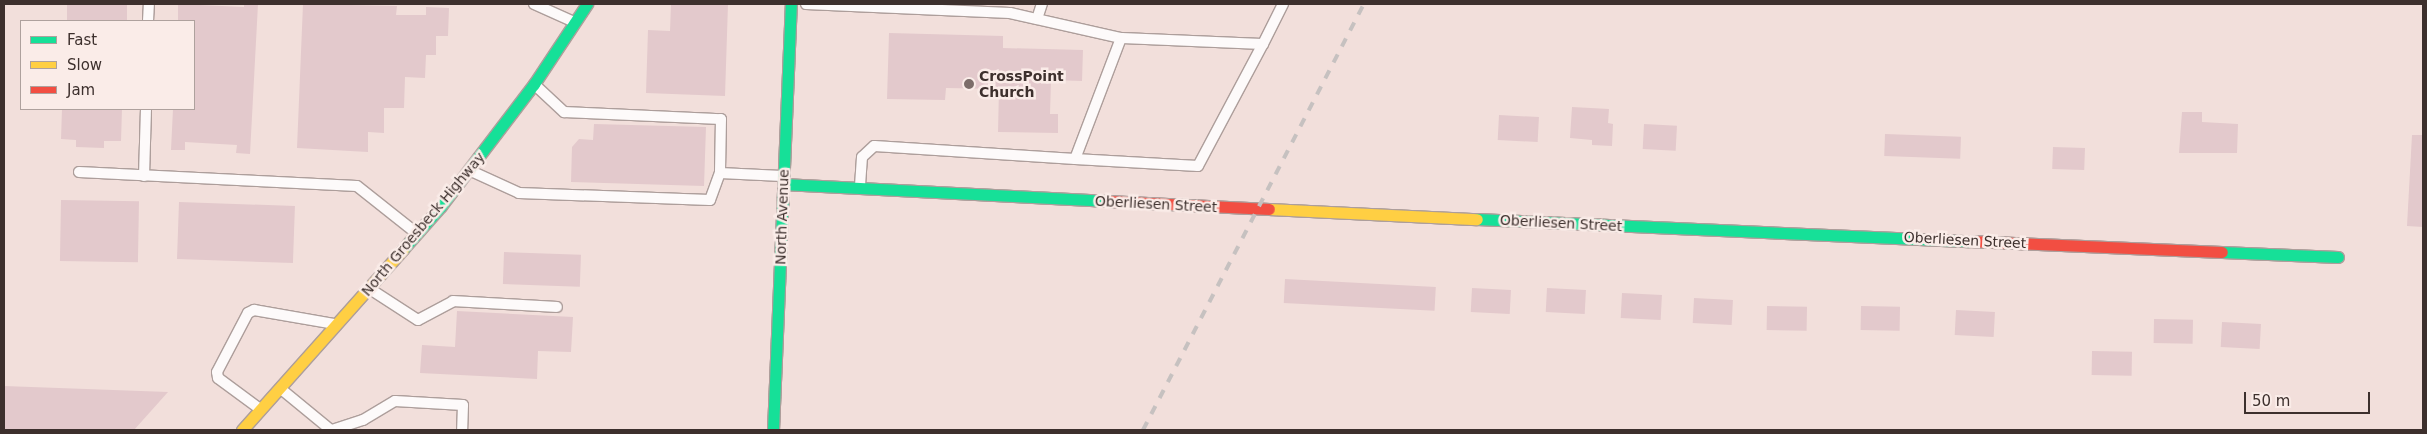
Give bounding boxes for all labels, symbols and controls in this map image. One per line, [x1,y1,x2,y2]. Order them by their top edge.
legend [20,20,195,110]
text: Fast [67,31,97,49]
text: Slow [67,56,102,74]
place label: CrossPoint Church [979,68,1064,100]
marker: CrossPoint Church [963,78,975,90]
text: Jam [67,81,95,99]
street label: North Groesbeck Highway [358,149,488,299]
street label: North Avenue [772,169,792,265]
street label: Oberliesen Street [1094,192,1218,216]
street label: Oberliesen Street [1499,211,1623,235]
street label: Oberliesen Street [1903,228,2027,252]
scale bar [2247,382,2373,414]
text: 50 m [2252,392,2290,410]

